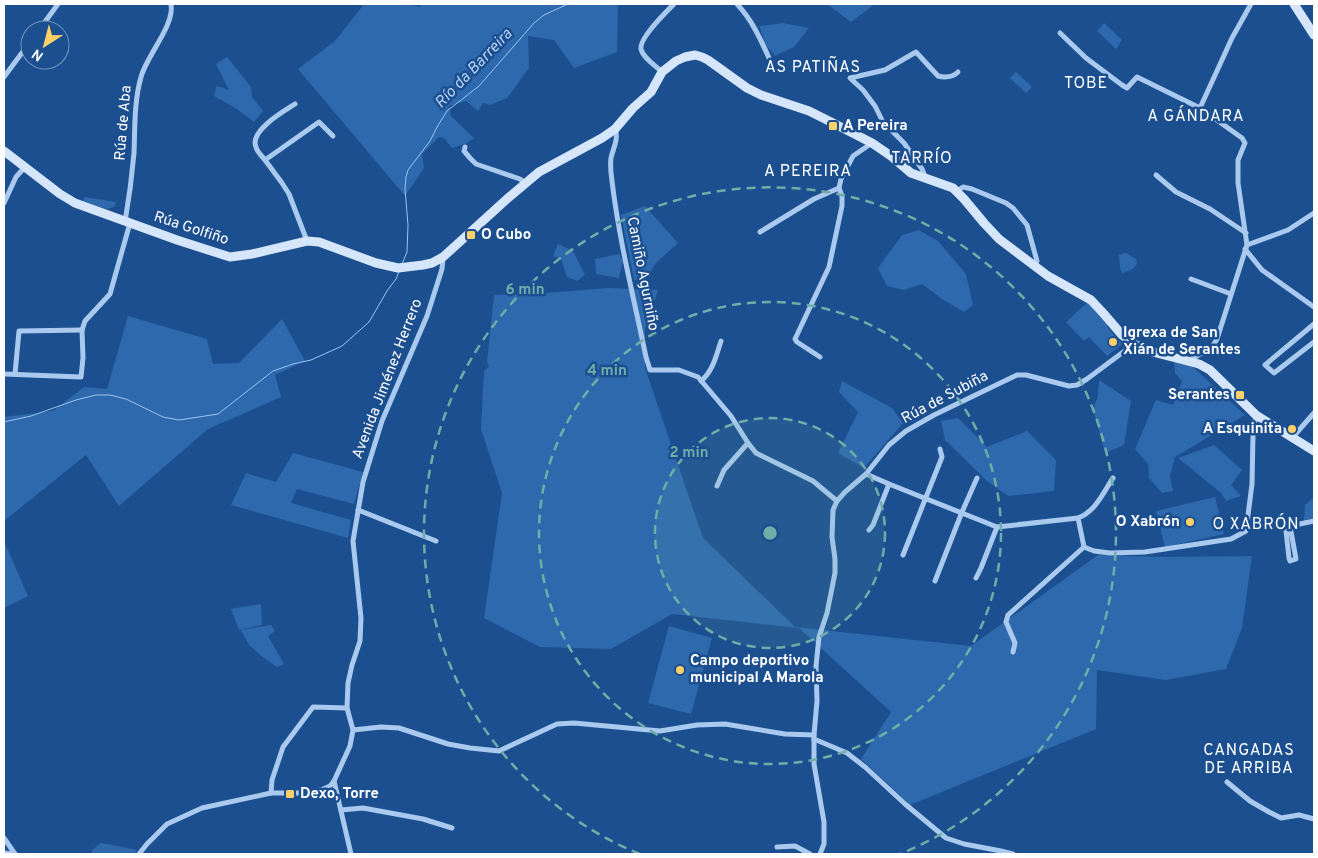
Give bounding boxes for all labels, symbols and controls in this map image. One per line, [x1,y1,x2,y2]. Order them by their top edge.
north arrow [20,20,70,70]
water label: Río da Barreira [431,24,518,113]
text: N [29,44,47,64]
district label: AS PATIÑAS [765,55,861,78]
district label: TOBE [1064,74,1108,94]
street label: Rúa de Aba [111,84,137,162]
district label: A GÁNDARA [1147,105,1245,127]
place label: A Pereira [843,117,908,136]
marker: A Pereira [827,120,839,132]
district label: TARRÍO [891,147,953,169]
district label: A PEREIRA [764,162,852,182]
street label: Rúa Golfiño [151,208,231,250]
street label: Camiño Agurniño [622,215,662,333]
place label: O Cubo [481,226,531,245]
marker: O Cubo [465,229,477,241]
text: 6 min [505,281,545,300]
street label: Avenida Jiménez Herrero [349,296,427,462]
place label: Igrexa de San Xián de Serantes [1123,324,1241,360]
marker: Igrexa de San Xián de Serantes [1107,336,1119,348]
text: 4 min [587,362,627,381]
street label: Rúa de Subiña [898,367,992,429]
place label: Serantes [1168,386,1230,405]
marker: Serantes [1234,389,1246,401]
place label: A Esquinita [1203,420,1282,439]
marker: A Esquinita [1286,423,1298,435]
text: 2 min [669,444,709,463]
place label: O Xabrón [1116,513,1180,532]
district label: O XABRÓN [1212,513,1300,535]
marker: O Xabrón [1184,516,1196,528]
centre of rings [761,524,779,542]
place label: Campo deportivo municipal A Marola [690,652,824,688]
marker: Campo deportivo municipal A Marola [674,664,686,676]
district label: CANGADAS DE ARRIBA [1203,741,1295,779]
place label: Dexo, Torre [300,785,379,804]
marker: Dexo, Torre [284,788,296,800]

